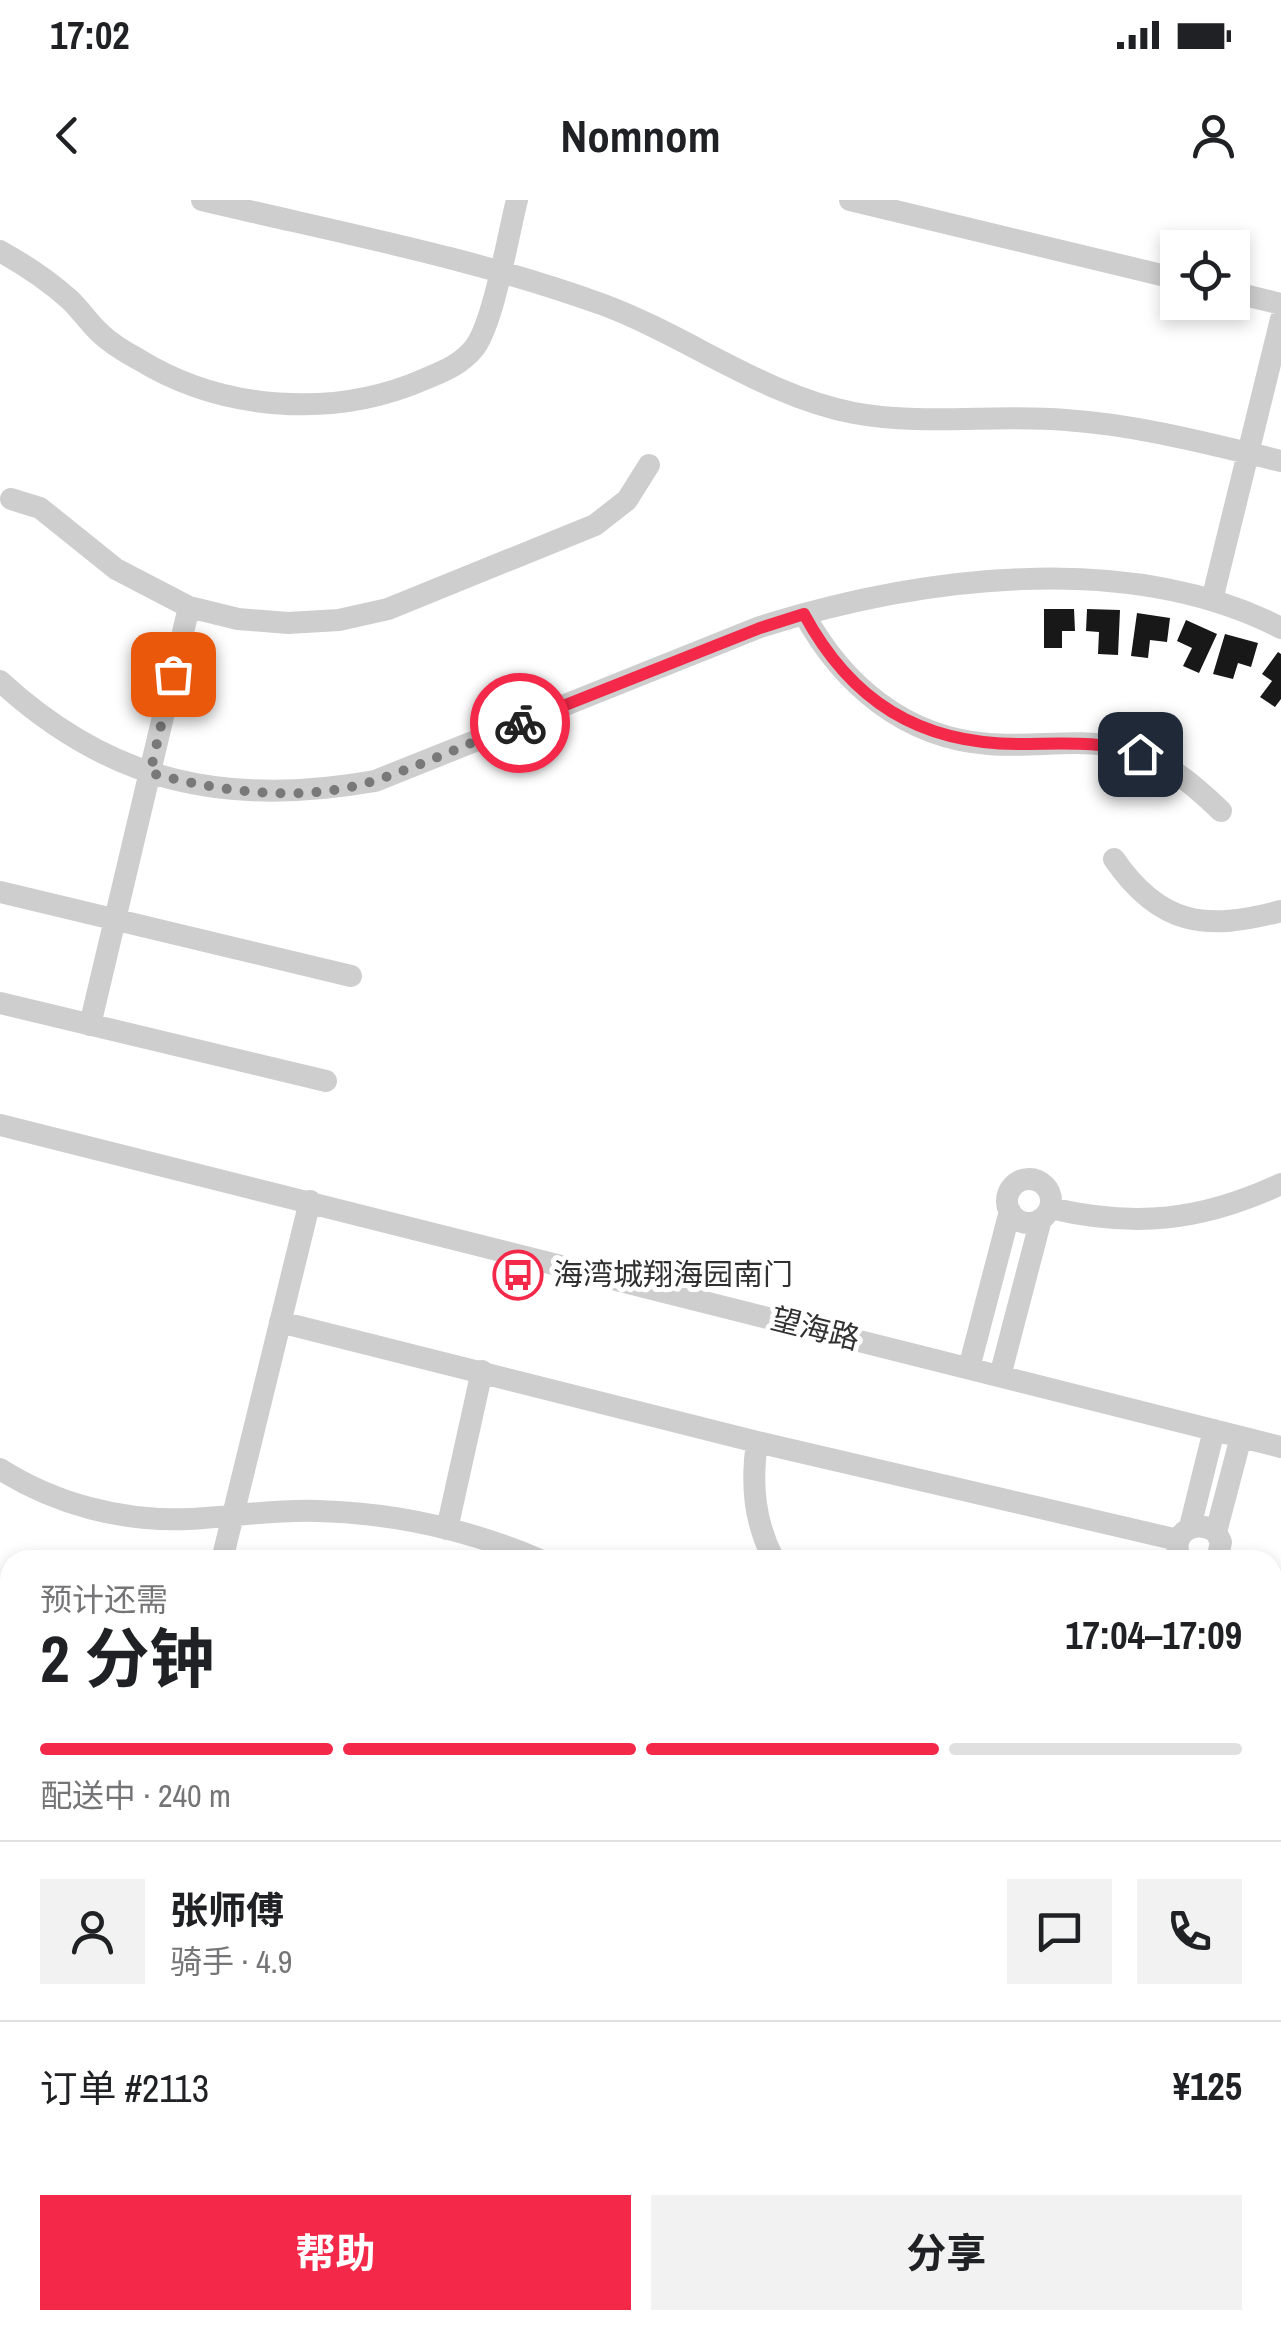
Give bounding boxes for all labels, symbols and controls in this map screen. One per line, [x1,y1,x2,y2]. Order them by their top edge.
text: 17:02 [50,10,130,61]
text: Nomnom [561,105,720,166]
icon: back [40,108,95,163]
icon: person [1186,108,1241,163]
map controls [1160,230,1250,320]
button: locate [1160,230,1250,320]
pin [131,632,216,717]
icon: bag [146,647,201,702]
courier [470,673,570,773]
icon: bike [493,696,548,751]
pin [1098,712,1183,797]
icon: home [1113,727,1168,782]
bus stop icon: 海湾城翔海园南门 [492,1249,544,1301]
place label: 海湾城翔海园南门 [553,1254,793,1294]
street label: 望海路 [767,1298,864,1358]
text: 预计还需 [40,1578,168,1621]
text: 17:04–17:09 [1065,1610,1242,1661]
text: 2 分钟 [40,1615,214,1702]
text: 配送中 · 240 m [40,1774,231,1817]
button: person [40,1879,145,1984]
button: chat [1007,1879,1112,1984]
button: phone [1137,1879,1242,1984]
text: 张师傅 [170,1885,284,1936]
text: 骑手 · 4.9 [170,1940,292,1983]
text: ¥125 [1173,2061,1242,2112]
text: 订单 #2113 [40,2063,209,2114]
button: 帮助 [40,2195,631,2310]
button: 分享 [651,2195,1242,2310]

